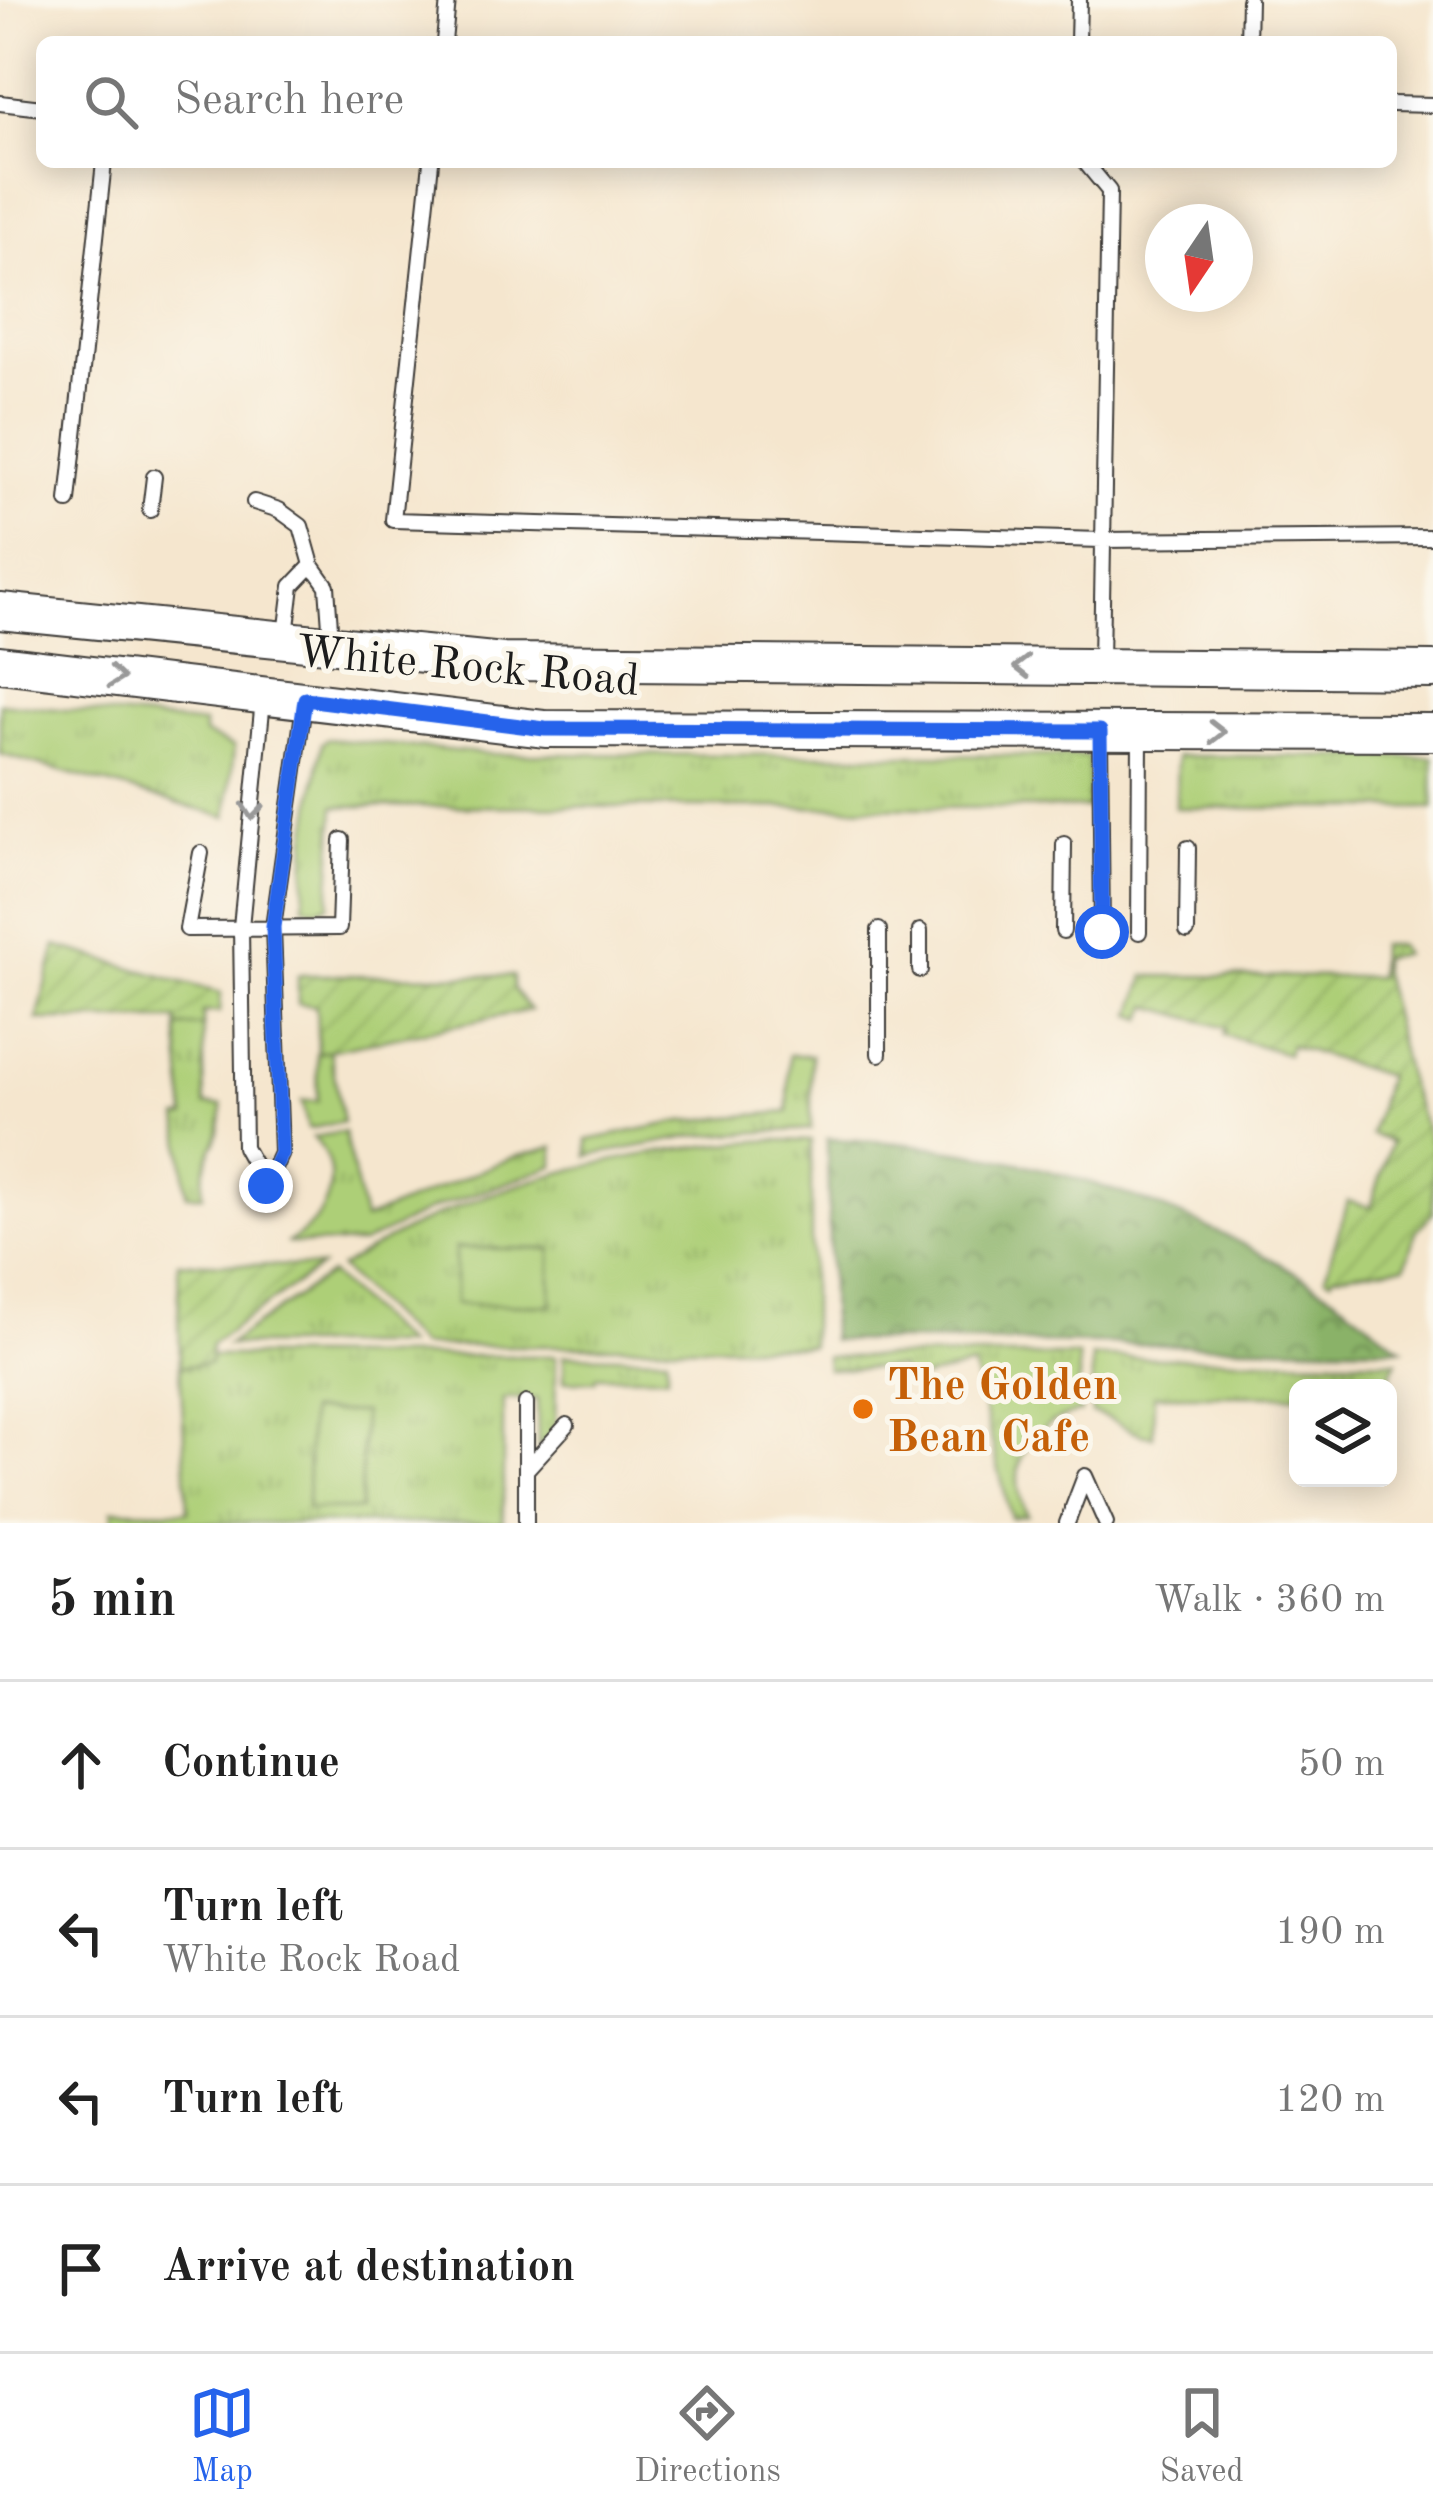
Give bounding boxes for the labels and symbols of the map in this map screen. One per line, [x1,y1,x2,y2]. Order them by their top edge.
north arrow [1145,204,1253,312]
street label: White Rock Road [294,631,641,706]
one-way arrow [1012,654,1031,680]
one-way arrow [106,664,126,690]
one-way arrow [1209,719,1227,745]
one-way arrow [240,801,266,821]
route start [1075,905,1129,959]
route end [239,1159,293,1213]
place label: The Golden Bean Cafe [887,1365,1118,1462]
marker: The Golden Bean Cafe [850,1396,876,1422]

